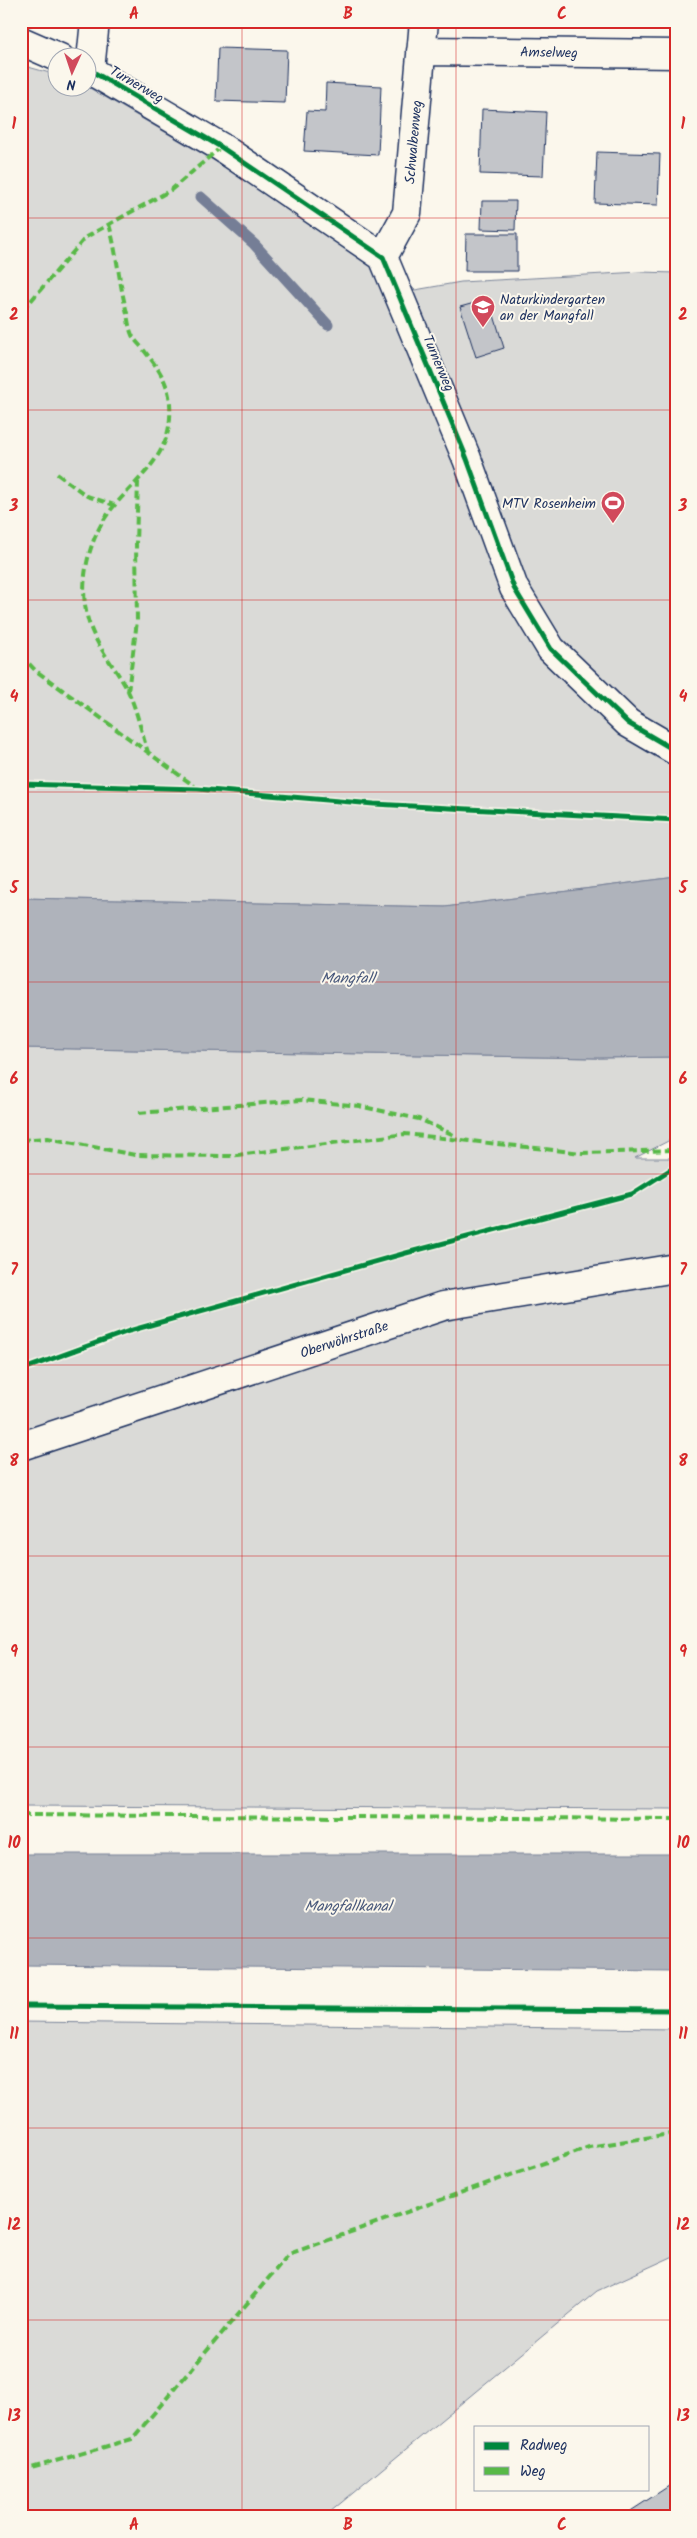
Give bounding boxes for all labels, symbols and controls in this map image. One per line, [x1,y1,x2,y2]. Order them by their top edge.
text: A [129,2,139,27]
text: B [343,2,353,27]
text: C [557,2,567,27]
street label: Amselweg [520,41,578,65]
north arrow [48,48,98,98]
street label: Turnerweg [105,60,168,109]
text: N [66,73,76,95]
street label: Schwalbenweg [399,99,429,185]
text: 1 [12,112,17,137]
text: 1 [681,112,686,137]
place label: Naturkindergarten an der Mangfall [500,289,605,327]
school or university icon: Naturkindergarten an der Mangfall [470,294,496,328]
text: 2 [9,303,19,328]
text: 2 [678,303,688,328]
street label: Turnerweg [416,332,460,395]
sports icon: MTV Rosenheim [600,490,626,524]
place label: MTV Rosenheim [502,493,596,515]
text: 3 [9,494,19,519]
text: 3 [678,494,688,519]
text: 4 [10,685,19,710]
text: 4 [679,685,688,710]
text: 5 [9,876,20,901]
text: 5 [678,876,689,901]
water label: Mangfall [321,967,378,991]
text: 6 [10,1067,19,1092]
text: 6 [679,1067,688,1092]
text: 7 [10,1258,18,1283]
text: 7 [679,1258,687,1283]
street label: Oberwöhrstraße [297,1315,392,1365]
text: 8 [9,1449,19,1474]
text: 8 [678,1449,688,1474]
text: 9 [10,1640,18,1665]
text: 9 [679,1640,687,1665]
text: 10 [7,1831,21,1856]
text: 10 [676,1831,690,1856]
water label: Mangfallkanal [305,1895,395,1919]
text: 11 [9,2022,19,2047]
text: 11 [678,2022,688,2047]
text: 12 [7,2213,21,2238]
text: 12 [676,2213,690,2238]
text: 13 [7,2404,21,2429]
text: 13 [676,2404,690,2429]
legend [474,2426,650,2490]
text: Radweg [520,2434,567,2458]
text: Weg [520,2460,546,2484]
text: A [129,2513,139,2538]
text: B [343,2513,353,2538]
text: C [557,2513,567,2538]

